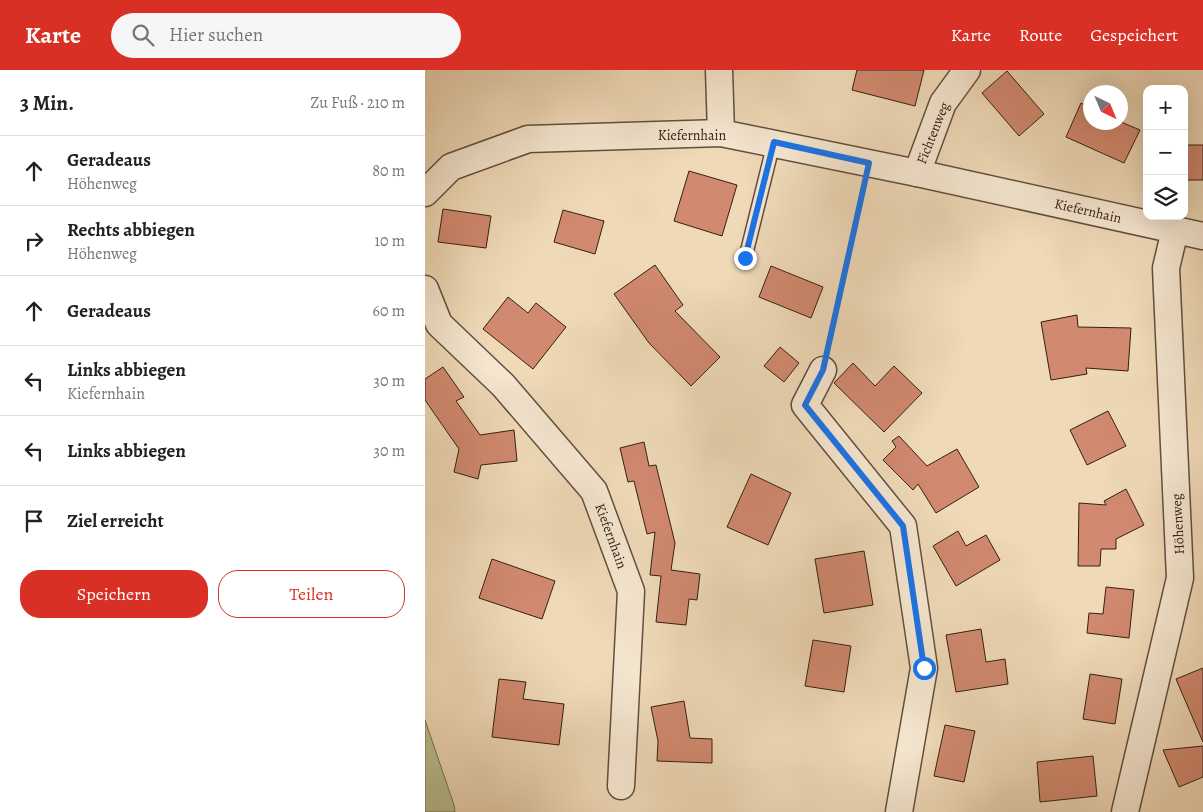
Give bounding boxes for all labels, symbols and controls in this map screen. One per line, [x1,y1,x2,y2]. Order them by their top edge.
search box [111,13,461,58]
text: Karte [25,19,81,51]
icon: search [129,21,157,49]
text: Hier suchen [169,22,263,48]
text: Karte [951,23,991,47]
text: Route [1019,23,1062,47]
text: Gespeichert [1090,23,1178,47]
north arrow [1083,85,1128,130]
map controls [1143,85,1188,220]
button: + [1143,85,1188,130]
text: 3 Min. [20,89,74,117]
text: Zu Fuß · 210 m [310,92,405,114]
street label: Fichtenweg [912,99,954,167]
street label: Kiefernhain [658,126,726,145]
button: − [1143,130,1188,175]
text: Geradeaus [67,147,151,173]
icon: ahead [20,157,48,185]
text: 80 m [372,160,405,182]
text: Höhenweg [67,173,137,195]
button: layers [1143,175,1188,220]
street label: Kiefernhain [1053,194,1124,228]
text: Rechts abbiegen [67,217,195,243]
icon: right [20,227,48,255]
text: 10 m [375,230,405,252]
text: Höhenweg [67,243,137,265]
route end [734,247,757,270]
icon: ahead [20,297,48,325]
text: Geradeaus [67,298,151,324]
text: 60 m [373,300,405,322]
text: Links abbiegen [67,357,186,383]
icon: left [20,367,48,395]
text: 30 m [373,370,405,392]
text: Kiefernhain [67,383,145,405]
icon: left [20,437,48,465]
text: Links abbiegen [67,438,186,464]
text: 30 m [373,440,405,462]
street label: Höhenweg [1167,493,1189,555]
street label: Kiefernhain [590,501,632,572]
icon: arrive [20,507,48,535]
text: Ziel erreicht [67,508,164,534]
button: Speichern [20,570,208,618]
button: Teilen [218,570,405,618]
route start [913,657,936,680]

